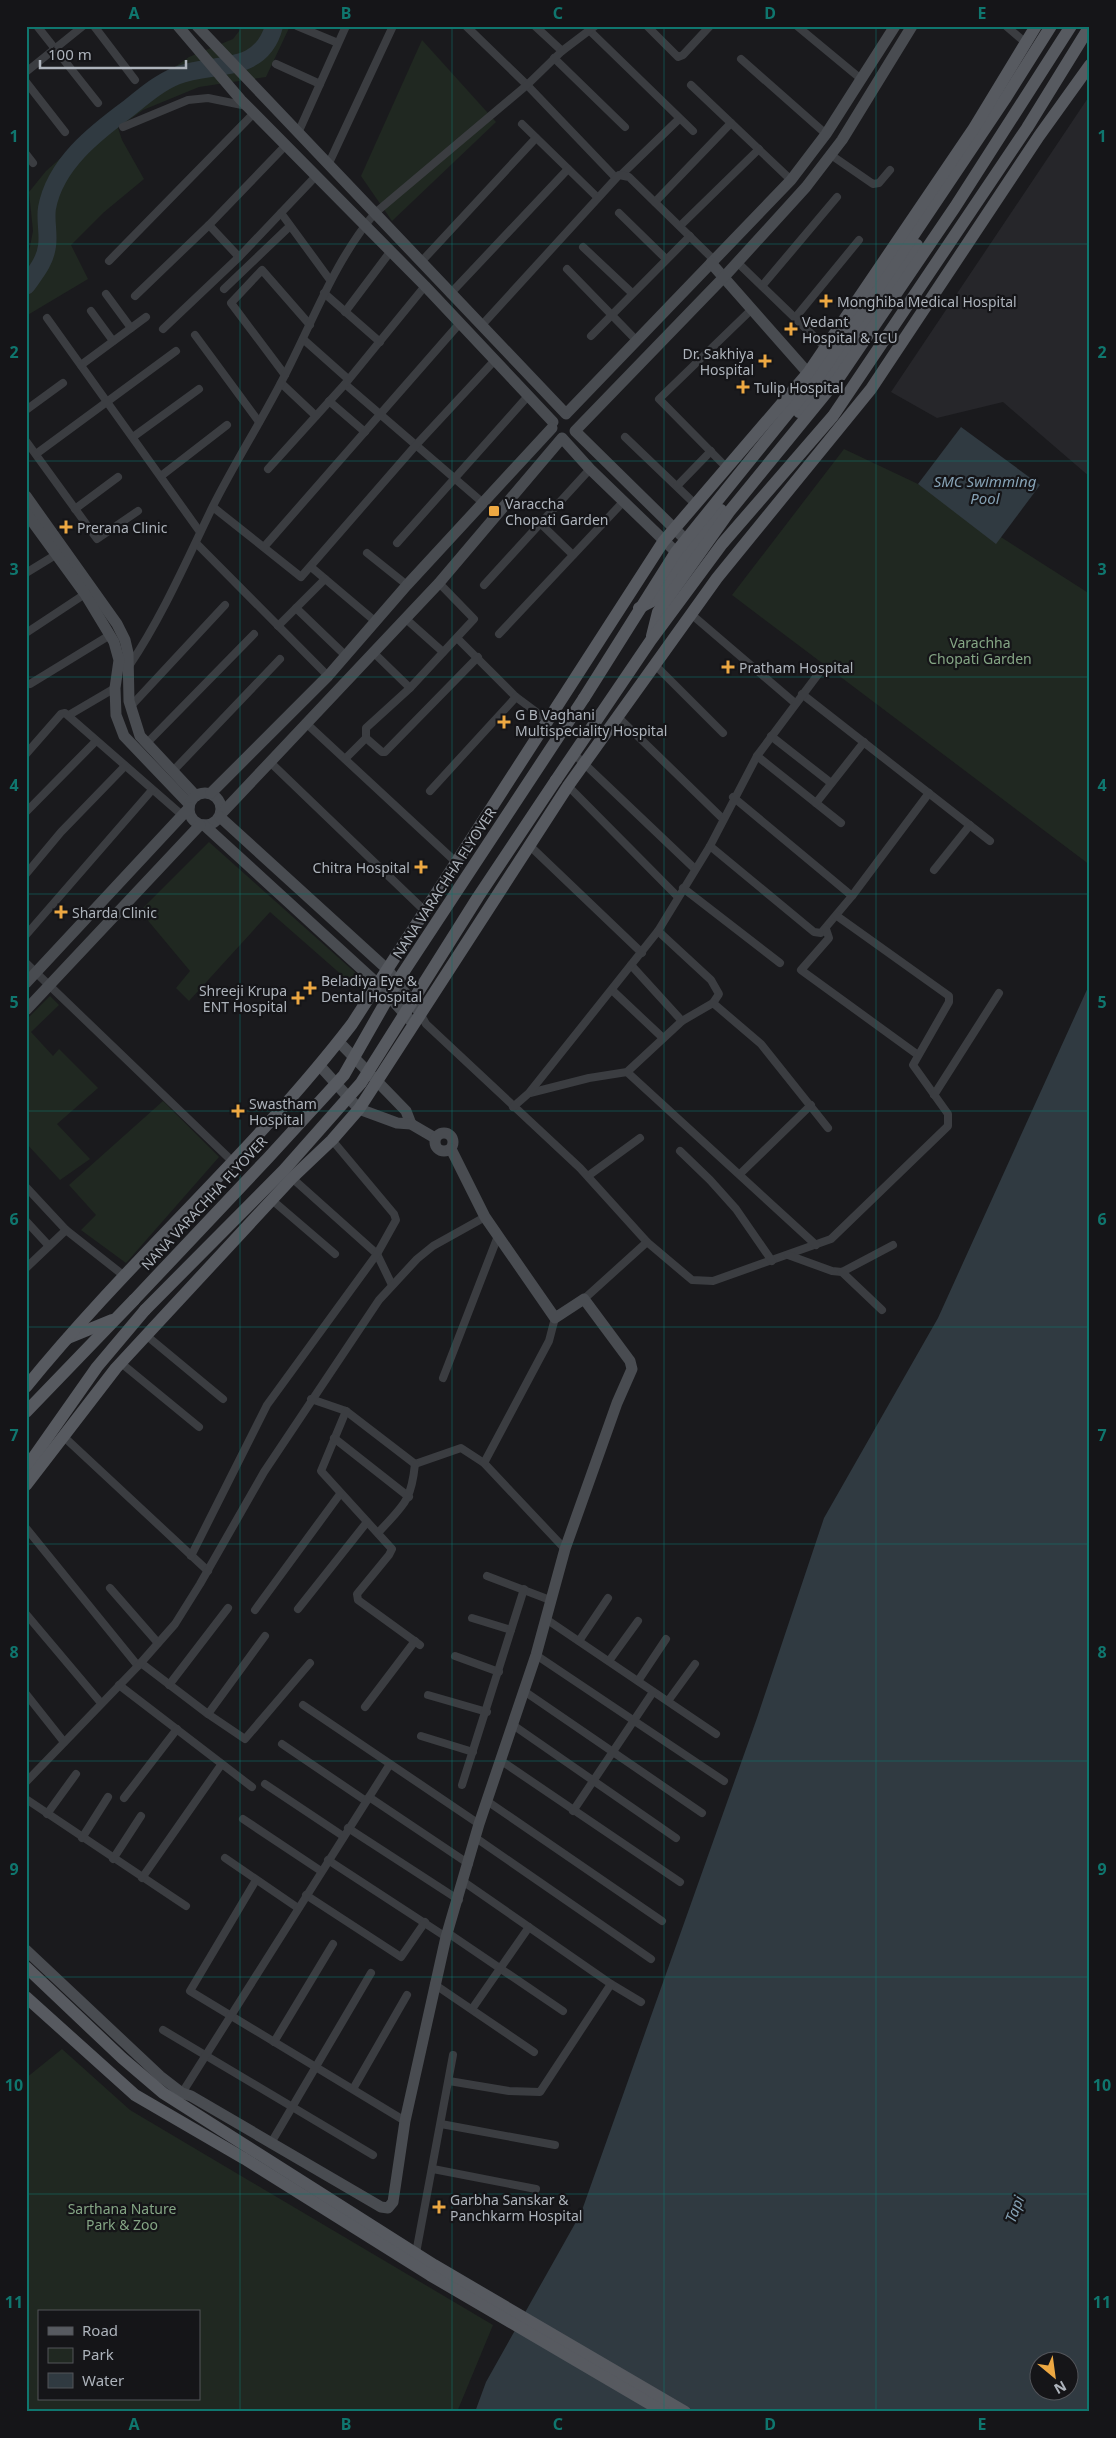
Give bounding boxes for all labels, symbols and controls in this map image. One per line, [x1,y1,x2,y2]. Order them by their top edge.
text: A [128,2,140,24]
text: B [341,2,351,24]
text: C [553,2,563,24]
text: D [764,2,776,24]
text: E [978,2,987,24]
scale bar [40,38,186,70]
text: 100 m [48,44,92,64]
text: 1 [9,125,19,147]
text: 1 [1097,125,1107,147]
place label: Monghiba Medical Hospital [837,292,1017,311]
marker: Monghiba Medical Hospital [819,294,833,308]
place label: Vedant Hospital & ICU [802,312,898,347]
marker: Vedant Hospital & ICU [784,322,798,336]
text: 2 [9,341,19,363]
text: 2 [1097,341,1107,363]
place label: Dr. Sakhiya Hospital [683,344,754,379]
marker: Dr. Sakhiya Hospital [758,354,772,368]
place label: Tulip Hospital [754,378,844,397]
marker: Tulip Hospital [736,380,750,394]
water label: SMC Swimming Pool [934,471,1037,508]
place label: Varaccha Chopati Garden [505,494,608,529]
marker: Varaccha Chopati Garden [487,504,501,518]
place label: Prerana Clinic [77,518,168,537]
marker: Prerana Clinic [59,520,73,534]
text: 3 [9,558,19,580]
text: 3 [1097,558,1107,580]
park label: Varachha Chopati Garden [928,633,1032,668]
place label: Pratham Hospital [739,658,853,677]
marker: Pratham Hospital [721,660,735,674]
place label: G B Vaghani Multispeciality Hospital [515,705,667,740]
marker: G B Vaghani Multispeciality Hospital [497,715,511,729]
text: 4 [9,774,19,796]
text: 4 [1097,774,1107,796]
street label: NANA VARACHHA FLYOVER [388,804,500,962]
place label: Chitra Hospital [313,858,410,877]
marker: Chitra Hospital [414,860,428,874]
place label: Sharda Clinic [72,903,157,922]
marker: Sharda Clinic [54,905,68,919]
place label: Beladiya Eye & Dental Hospital [321,971,422,1006]
place label: Shreeji Krupa ENT Hospital [199,981,287,1016]
marker: Beladiya Eye & Dental Hospital [303,981,317,995]
text: 5 [9,991,19,1013]
marker: Shreeji Krupa ENT Hospital [291,991,305,1005]
text: 5 [1097,991,1107,1013]
place label: Swastham Hospital [249,1094,317,1129]
marker: Swastham Hospital [231,1104,245,1118]
street label: NANA VARACHHA FLYOVER [137,1132,271,1274]
text: 6 [9,1208,19,1230]
text: 6 [1097,1208,1107,1230]
text: 7 [9,1424,19,1446]
text: 7 [1097,1424,1107,1446]
text: 8 [9,1641,19,1663]
text: 8 [1097,1641,1107,1663]
text: 9 [9,1858,19,1880]
text: 9 [1097,1858,1107,1880]
text: 10 [5,2074,23,2096]
text: 10 [1093,2074,1111,2096]
place label: Garbha Sanskar & Panchkarm Hospital [450,2190,582,2225]
water label: Tapi [1000,2192,1029,2225]
park label: Sarthana Nature Park & Zoo [68,2199,176,2234]
marker: Garbha Sanskar & Panchkarm Hospital [432,2200,446,2214]
text: 11 [5,2291,23,2313]
text: 11 [1093,2291,1111,2313]
legend [38,2310,200,2400]
text: Road [82,2320,118,2340]
text: Park [82,2344,114,2364]
north arrow [1028,2350,1078,2400]
text: Water [82,2370,124,2390]
text: N [1051,2377,1070,2399]
text: A [128,2413,140,2435]
text: B [341,2413,351,2435]
text: C [553,2413,563,2435]
text: D [764,2413,776,2435]
text: E [978,2413,987,2435]

